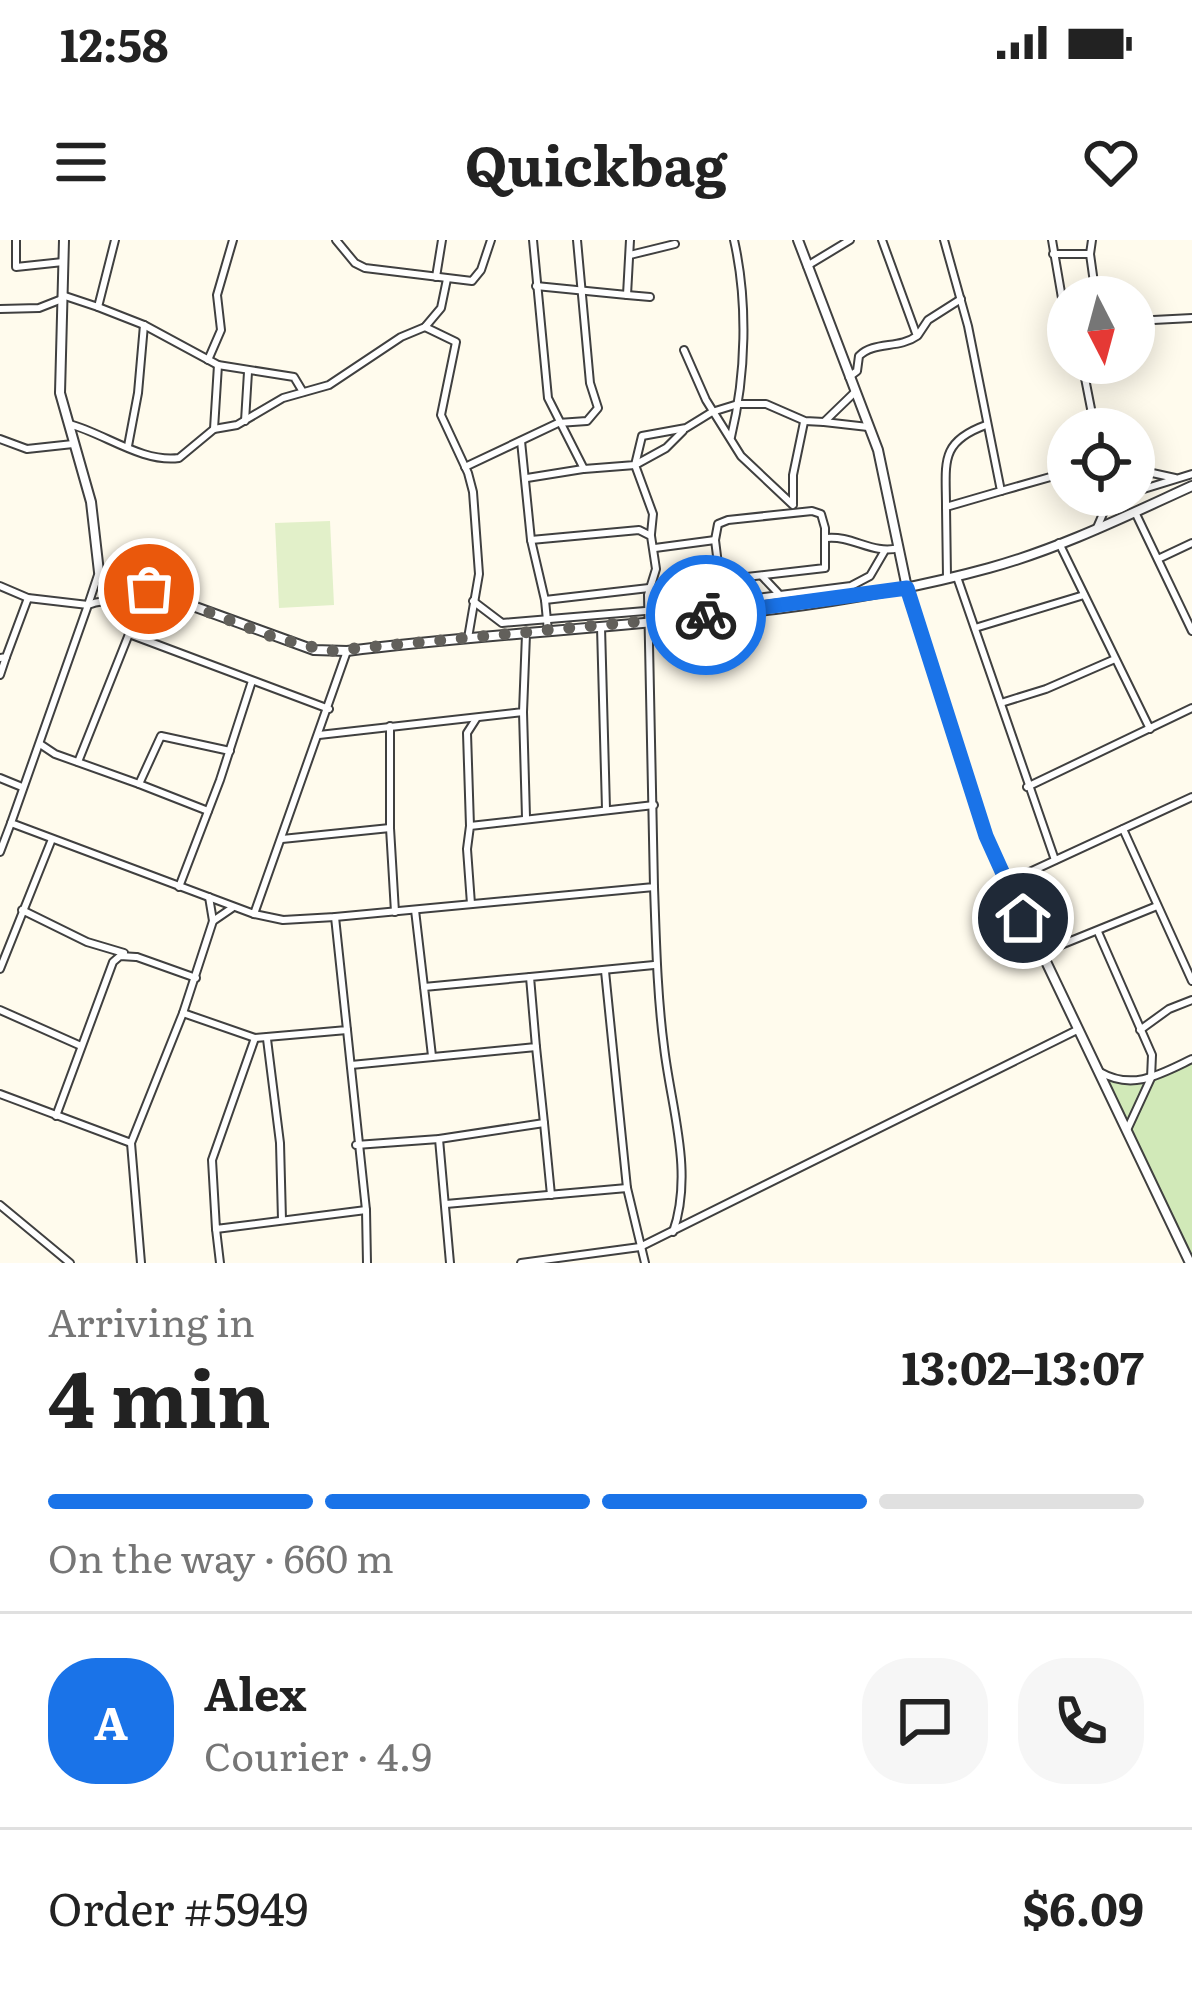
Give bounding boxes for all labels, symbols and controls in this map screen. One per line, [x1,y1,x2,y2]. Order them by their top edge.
text: 12:58 [60,9,169,76]
text: Quickbag [465,122,727,203]
icon: menu [48,129,114,195]
icon: heart [1078,129,1144,195]
north arrow [1047,276,1155,384]
map controls [1047,276,1155,516]
button: locate [1047,408,1155,516]
pin [98,538,200,640]
courier [646,555,766,675]
icon: bag [116,556,182,622]
icon: bike [673,582,739,648]
pin [972,867,1074,969]
icon: home [990,885,1056,951]
text: Arriving in [48,1291,255,1349]
text: 13:02–13:07 [901,1332,1144,1399]
text: 4 min [48,1336,271,1452]
text: On the way · 660 m [48,1527,394,1585]
text: Alex [204,1658,306,1725]
button: chat [862,1658,988,1784]
button: phone [1018,1658,1144,1784]
text: A [94,1687,128,1754]
text: Courier · 4.9 [204,1725,432,1783]
text: Order #5949 [48,1873,308,1940]
text: $6.09 [1022,1873,1144,1940]

